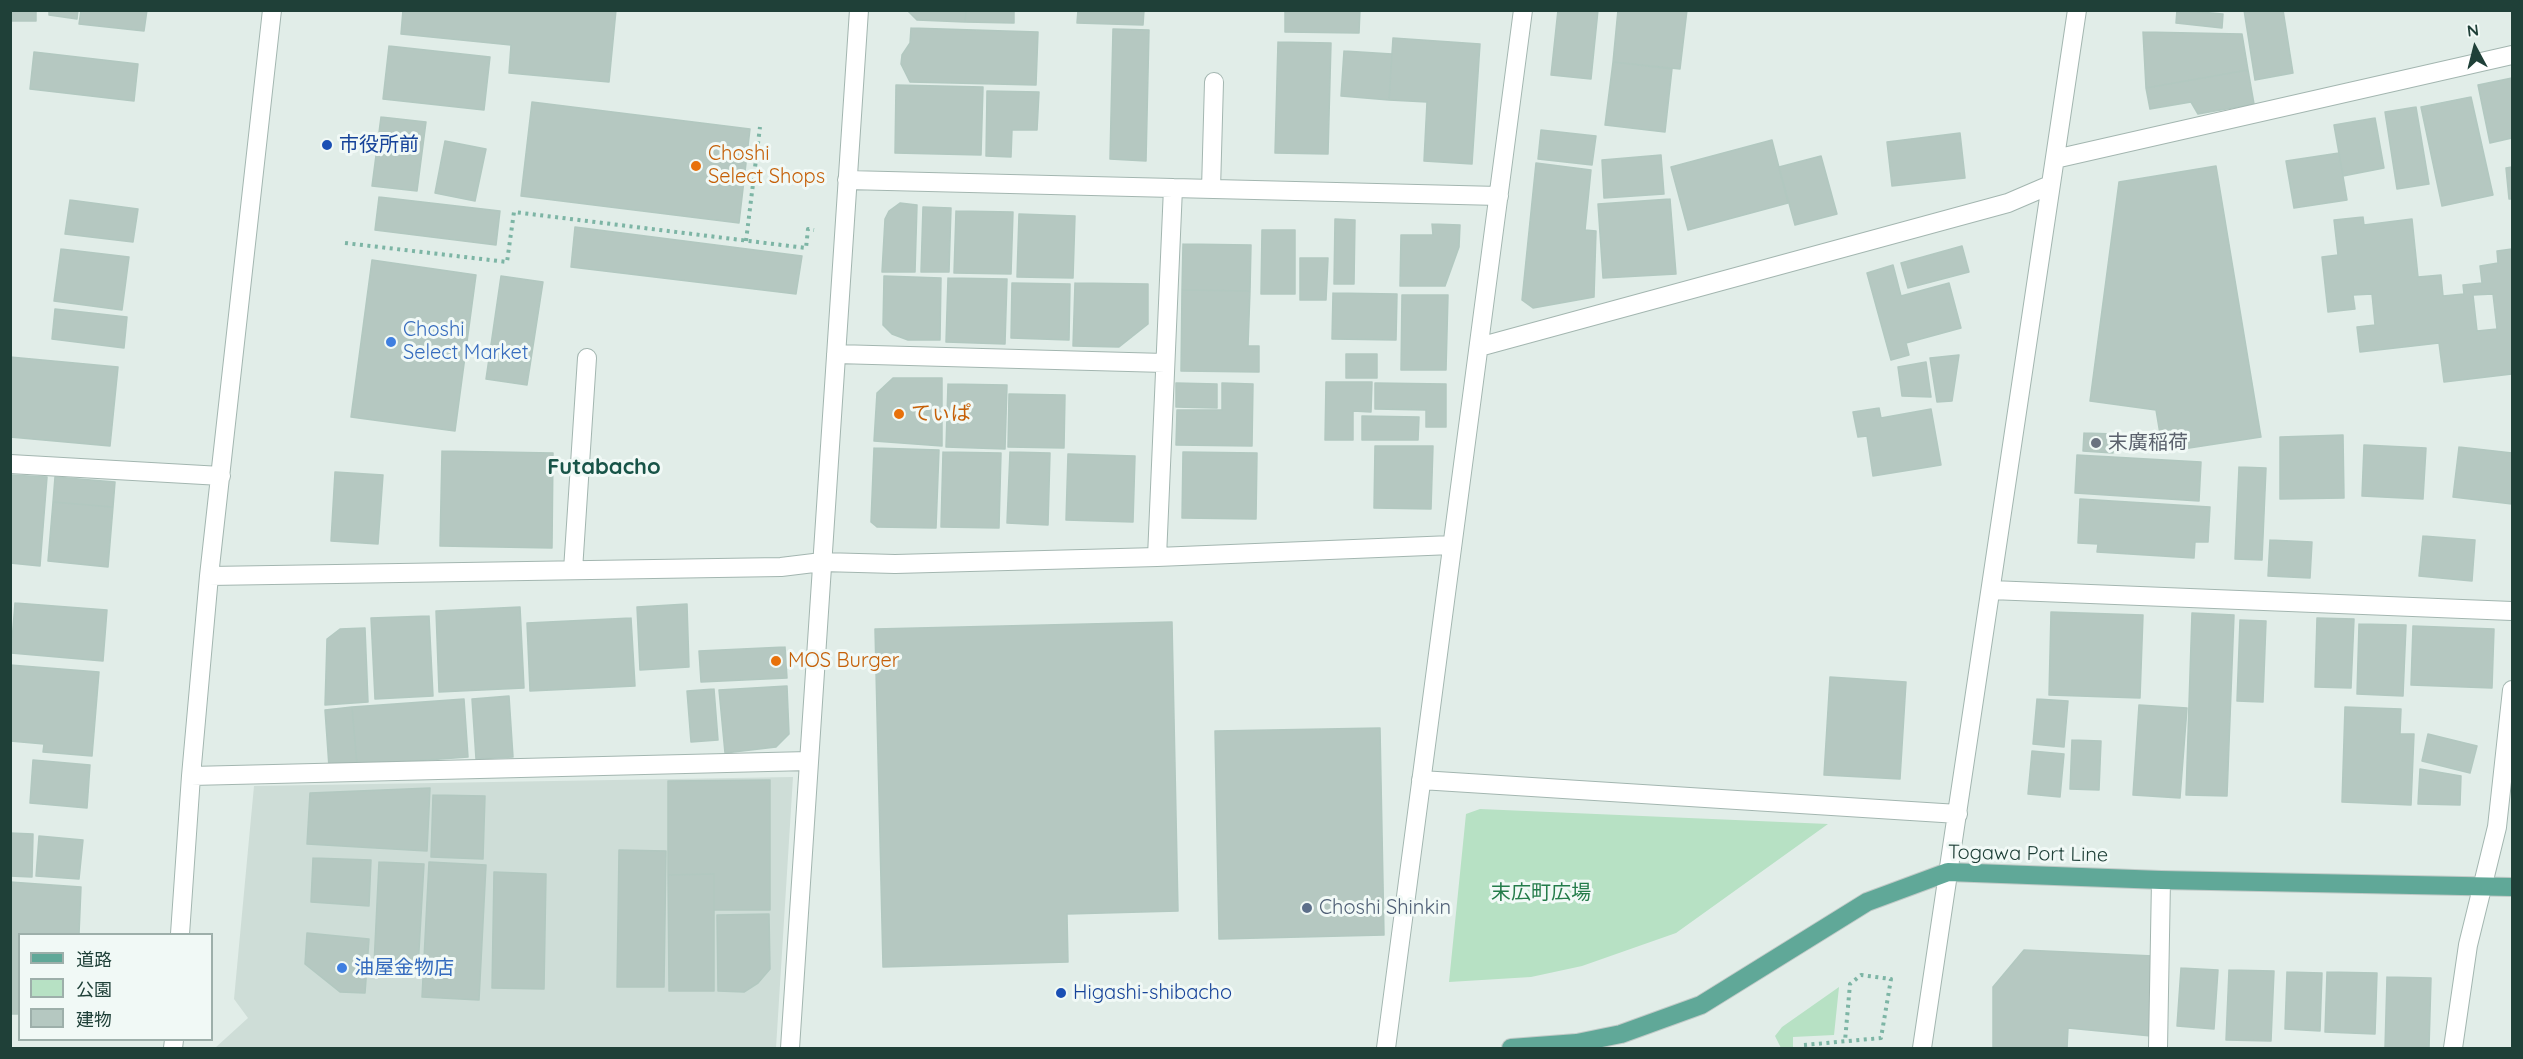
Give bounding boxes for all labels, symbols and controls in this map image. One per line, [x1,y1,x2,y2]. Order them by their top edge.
north arrow [2445,18,2505,78]
text: N [2466,19,2480,41]
place label: 市役所前 [339,133,419,157]
marker: 市役所前 [320,138,334,152]
place label: Choshi Select Shops [708,142,825,189]
marker: Choshi Select Shops [689,159,703,173]
place label: Choshi Select Market [403,318,529,365]
marker: Choshi Select Market [384,335,398,349]
place label: てぃぱ [911,402,971,426]
marker: てぃぱ [892,407,906,421]
place label: 末廣稲荷 [2108,431,2188,455]
marker: 末廣稲荷 [2089,436,2103,450]
district label: Futabacho [547,454,661,480]
place label: MOS Burger [788,649,899,673]
marker: MOS Burger [769,654,783,668]
street label: Togawa Port Line [1948,841,2108,867]
park label: 末広町広場 [1491,881,1591,905]
place label: Choshi Shinkin [1319,896,1451,920]
marker: Choshi Shinkin [1300,901,1314,915]
legend [18,933,213,1041]
text: 道路 [76,948,112,971]
place label: 油屋金物店 [354,956,454,980]
marker: 油屋金物店 [335,961,349,975]
text: 公園 [76,978,112,1001]
place label: Higashi-shibacho [1073,981,1232,1005]
marker: Higashi-shibacho [1054,986,1068,1000]
text: 建物 [76,1008,112,1031]

